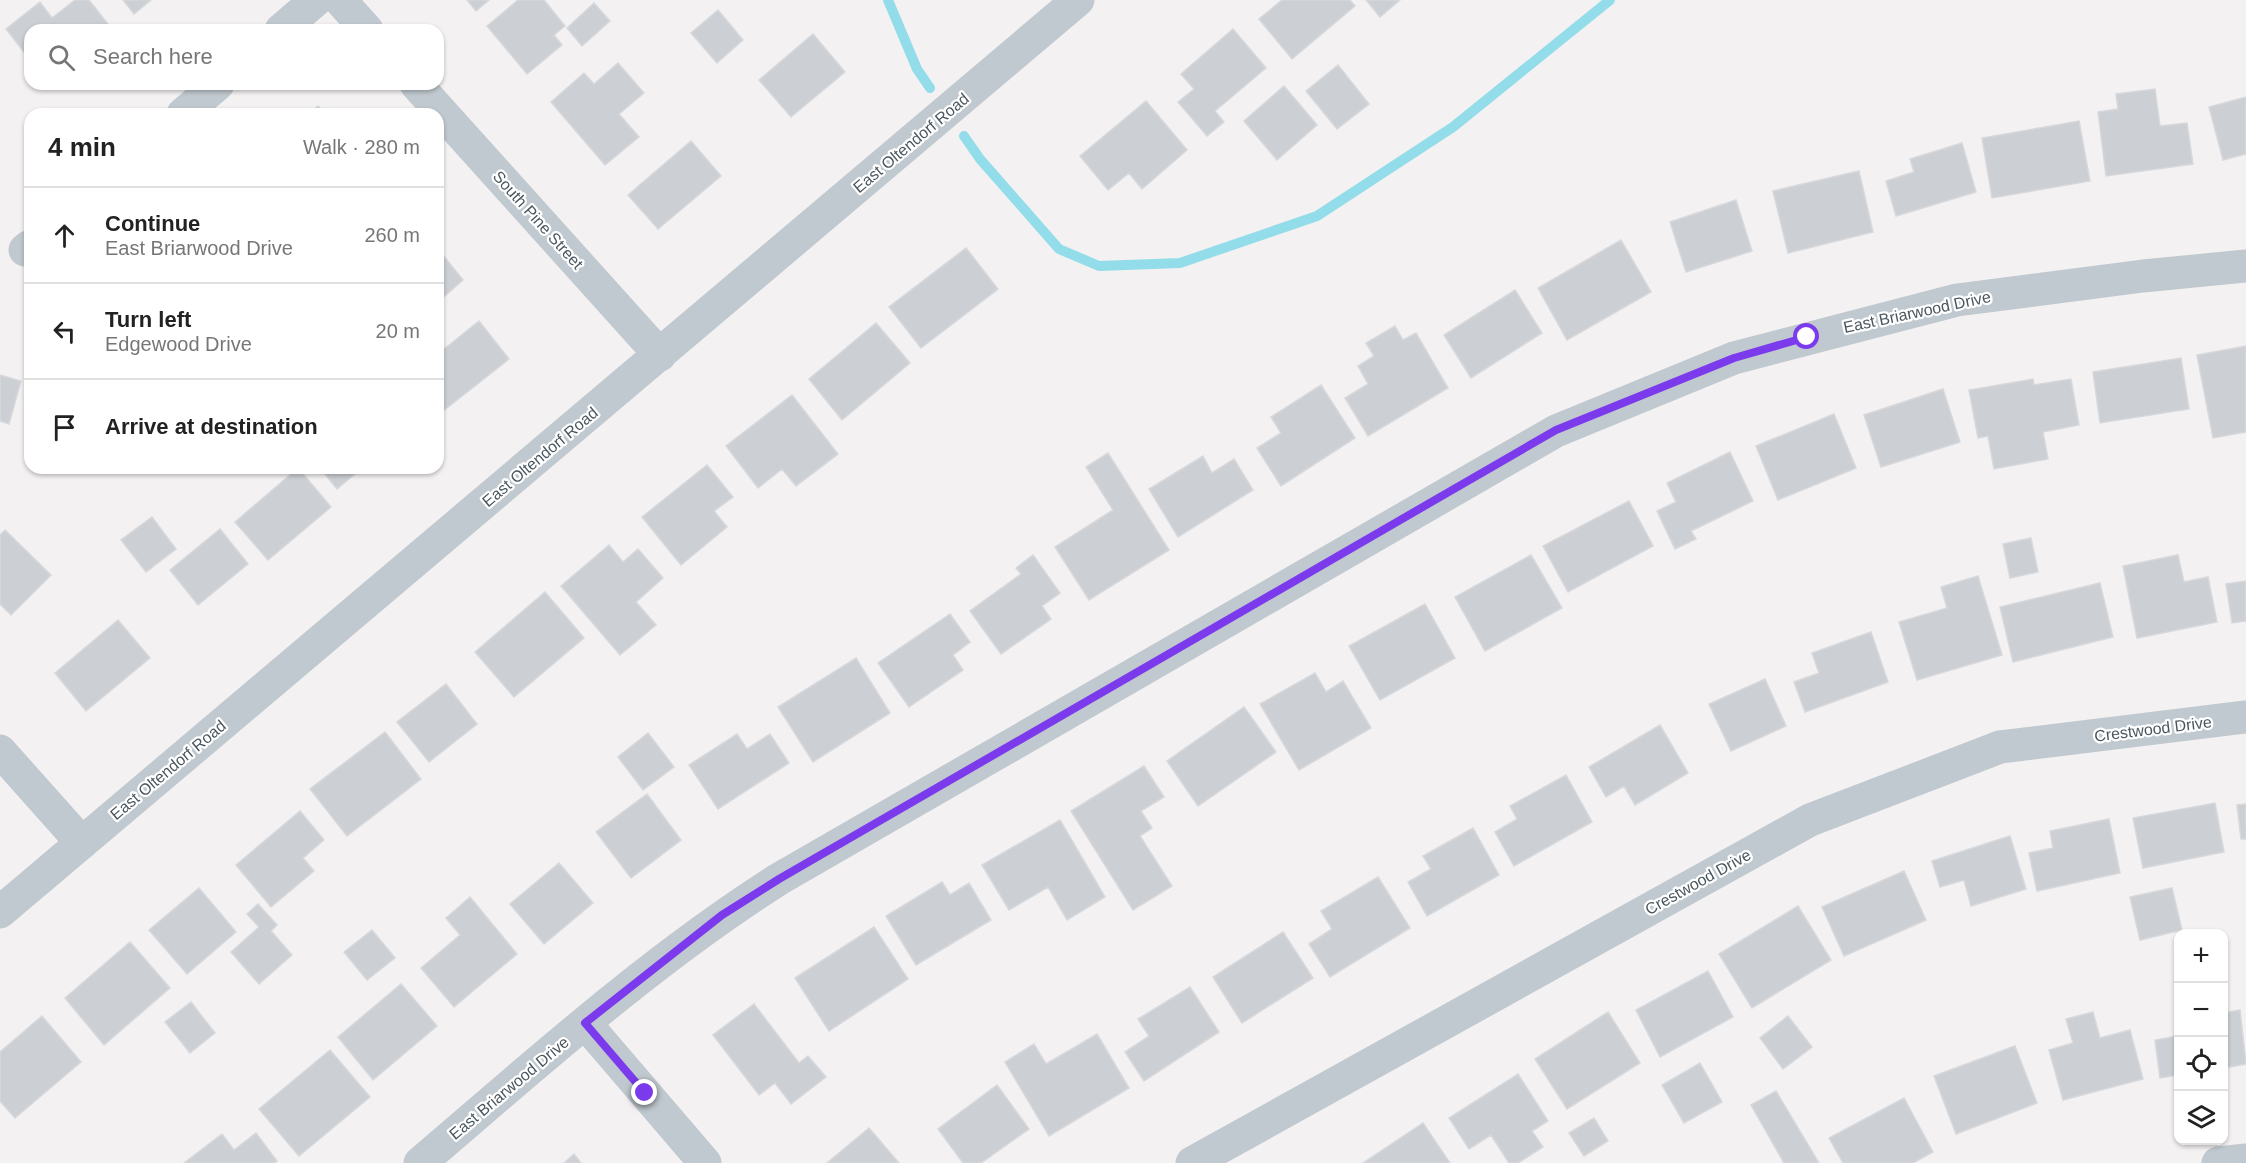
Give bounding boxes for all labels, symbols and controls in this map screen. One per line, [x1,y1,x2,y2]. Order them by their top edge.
search box [24,24,444,90]
icon: search [45,41,78,74]
text: Search here [93,44,213,69]
street label: East Oltendorf Road [850,90,972,196]
text: 4 min [48,132,116,162]
text: Walk · 280 m [303,136,420,158]
street label: South Pine Street [490,168,587,273]
text: Continue [105,211,200,236]
icon: ahead [48,219,81,252]
text: 260 m [364,224,420,246]
text: East Briarwood Drive [105,237,293,259]
street label: East Briarwood Drive [1842,288,1992,336]
text: Turn left [105,307,191,332]
icon: left [48,315,81,348]
text: 20 m [376,320,420,342]
route start [1793,323,1819,349]
text: Edgewood Drive [105,333,252,355]
street label: East Oltendorf Road [479,404,601,510]
icon: arrive [48,411,81,444]
text: Arrive at destination [105,414,318,439]
street label: Crestwood Drive [2093,713,2213,745]
street label: East Oltendorf Road [107,717,229,823]
street label: Crestwood Drive [1642,846,1754,918]
map controls [2174,929,2228,1145]
button: + [2174,929,2228,983]
button: − [2174,983,2228,1037]
street label: East Briarwood Drive [446,1033,572,1143]
button: locate [2174,1037,2228,1091]
route end [631,1079,657,1105]
button: layers [2174,1091,2228,1145]

